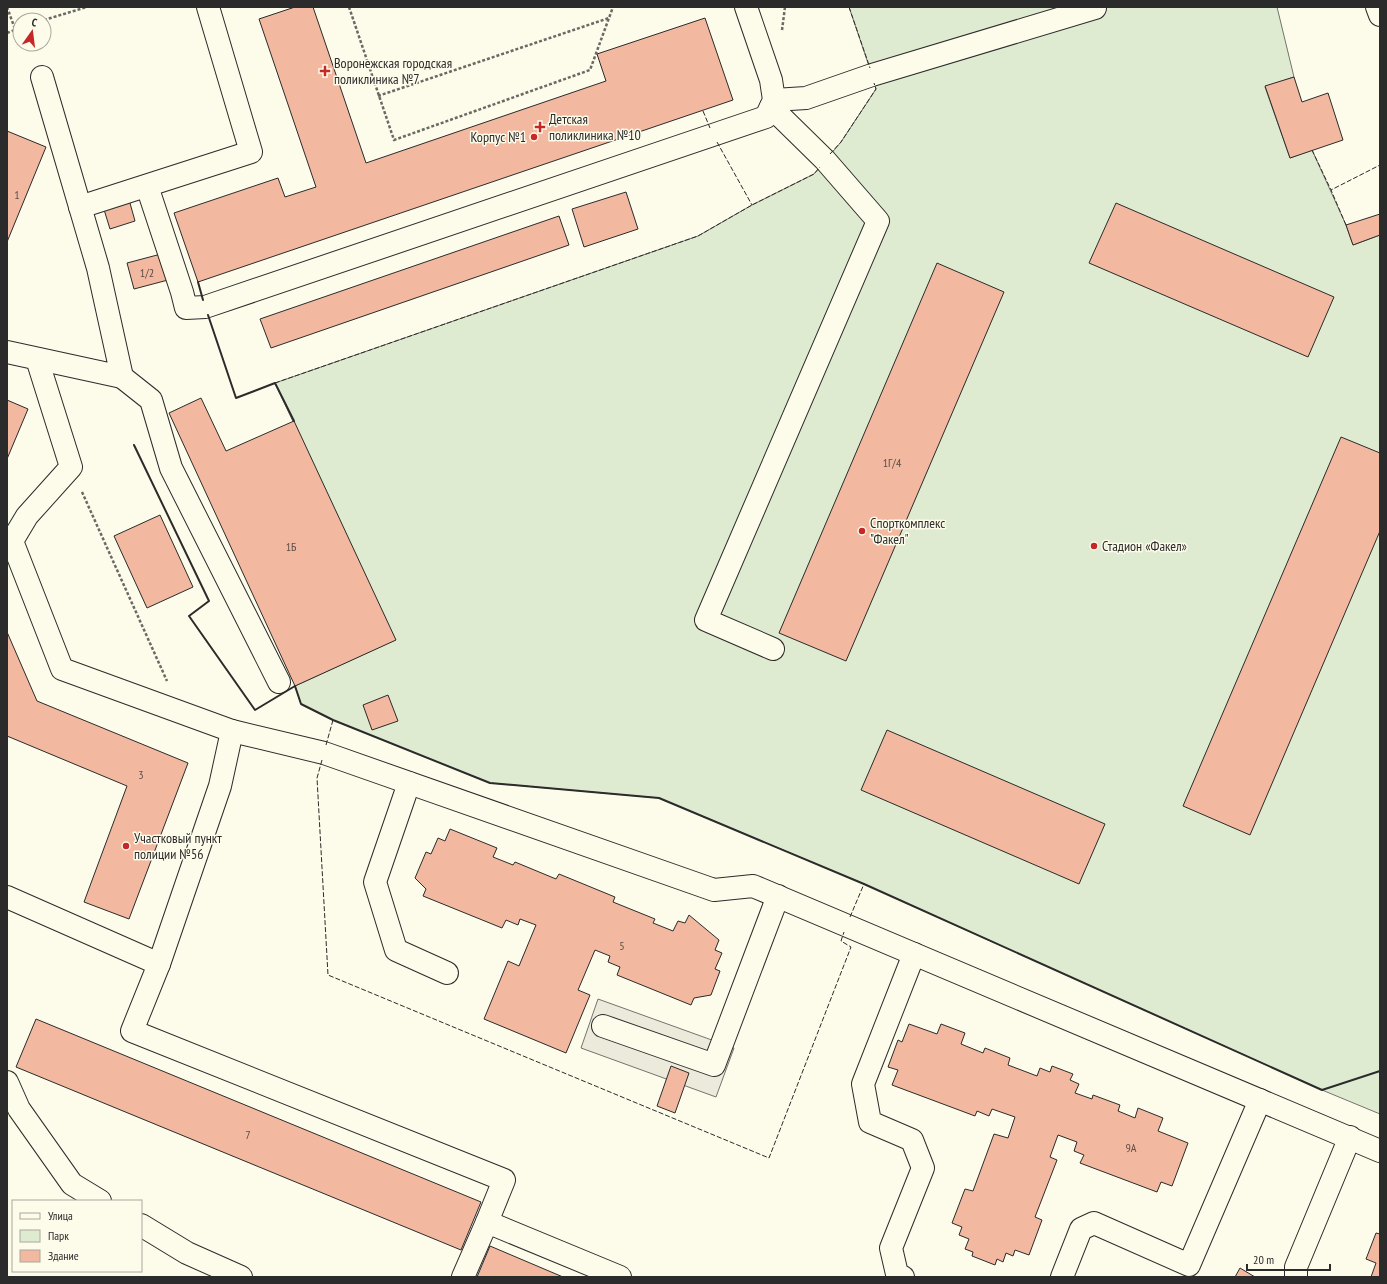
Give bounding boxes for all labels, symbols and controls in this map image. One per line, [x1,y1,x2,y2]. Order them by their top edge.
north arrow [12,12,52,52]
text: С [30,15,39,30]
place label: Воронежская городская поликлиника №7 [334,54,452,88]
marker: Воронежская городская поликлиника №7 [319,65,331,77]
place label: Детская поликлиника №10 [549,110,641,144]
marker: Детская поликлиника №10 [534,121,546,133]
place label: Корпус №1 [471,128,526,146]
marker: Корпус №1 [529,132,539,142]
house number: 1 [14,187,20,202]
house number: 1/2 [140,265,154,280]
house number: 1Г/4 [883,455,902,470]
place label: Спорткомплекс "Факел" [870,514,945,548]
marker: Спорткомплекс "Факел" [857,526,867,536]
place label: Стадион «Факел» [1102,537,1187,555]
house number: 1Б [286,539,296,554]
marker: Стадион «Факел» [1089,541,1099,551]
house number: 3 [138,767,144,782]
place label: Участковый пункт полиции №56 [134,829,222,863]
marker: Участковый пункт полиции №56 [121,841,131,851]
house number: 5 [619,938,625,953]
house number: 7 [245,1127,251,1142]
house number: 9А [1125,1140,1137,1155]
legend [12,1200,142,1272]
text: Улица [48,1208,73,1223]
text: Парк [48,1228,69,1243]
scale bar [1247,1246,1330,1272]
text: Здание [48,1248,79,1263]
text: 20 m [1253,1252,1274,1267]

